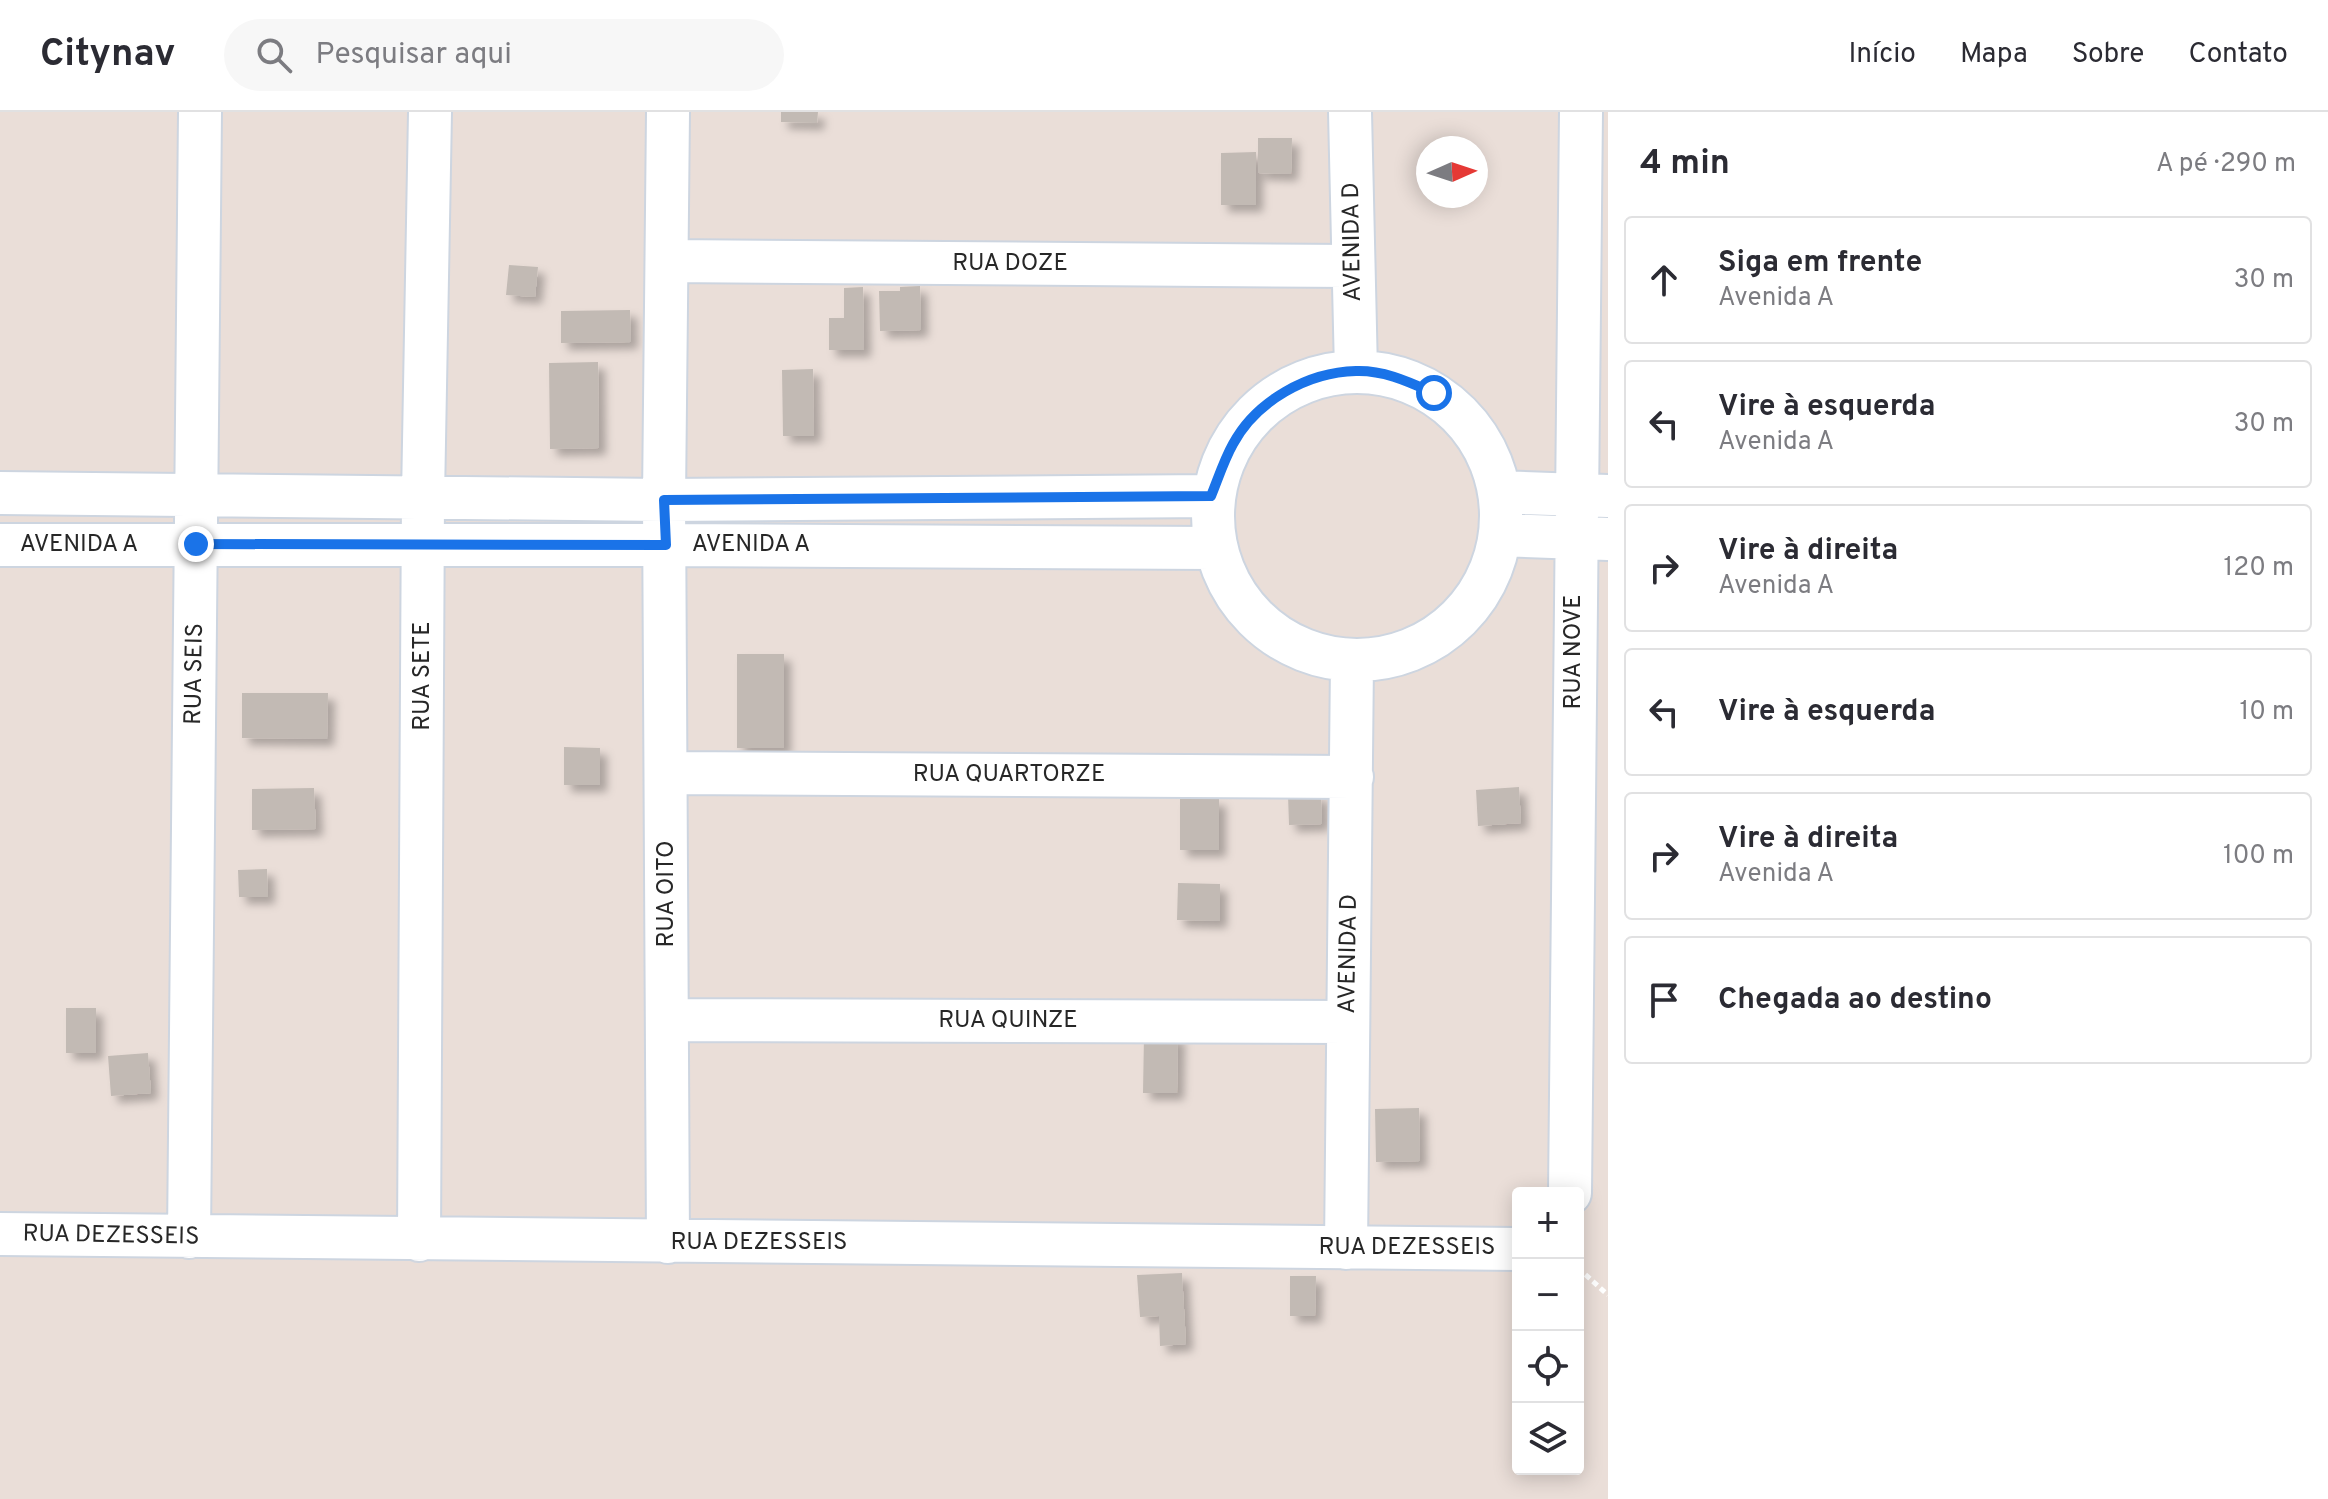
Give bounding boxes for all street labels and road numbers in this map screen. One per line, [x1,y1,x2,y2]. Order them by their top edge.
street label: AVENIDA D [1337,182,1369,302]
street label: RUA DOZE [952,249,1068,279]
street label: AVENIDA A [20,530,138,560]
street label: AVENIDA A [692,530,810,560]
street label: RUA NOVE [1559,594,1589,710]
street label: RUA SETE [408,621,438,731]
street label: RUA SEIS [179,623,211,725]
street label: RUA QUARTORZE [913,760,1105,790]
street label: RUA OITO [652,841,682,947]
street label: AVENIDA D [1333,894,1365,1014]
street label: RUA QUINZE [938,1006,1078,1036]
street label: RUA DEZESSEIS [22,1219,200,1253]
street label: RUA DEZESSEIS [671,1228,847,1258]
street label: RUA DEZESSEIS [1319,1233,1495,1263]

